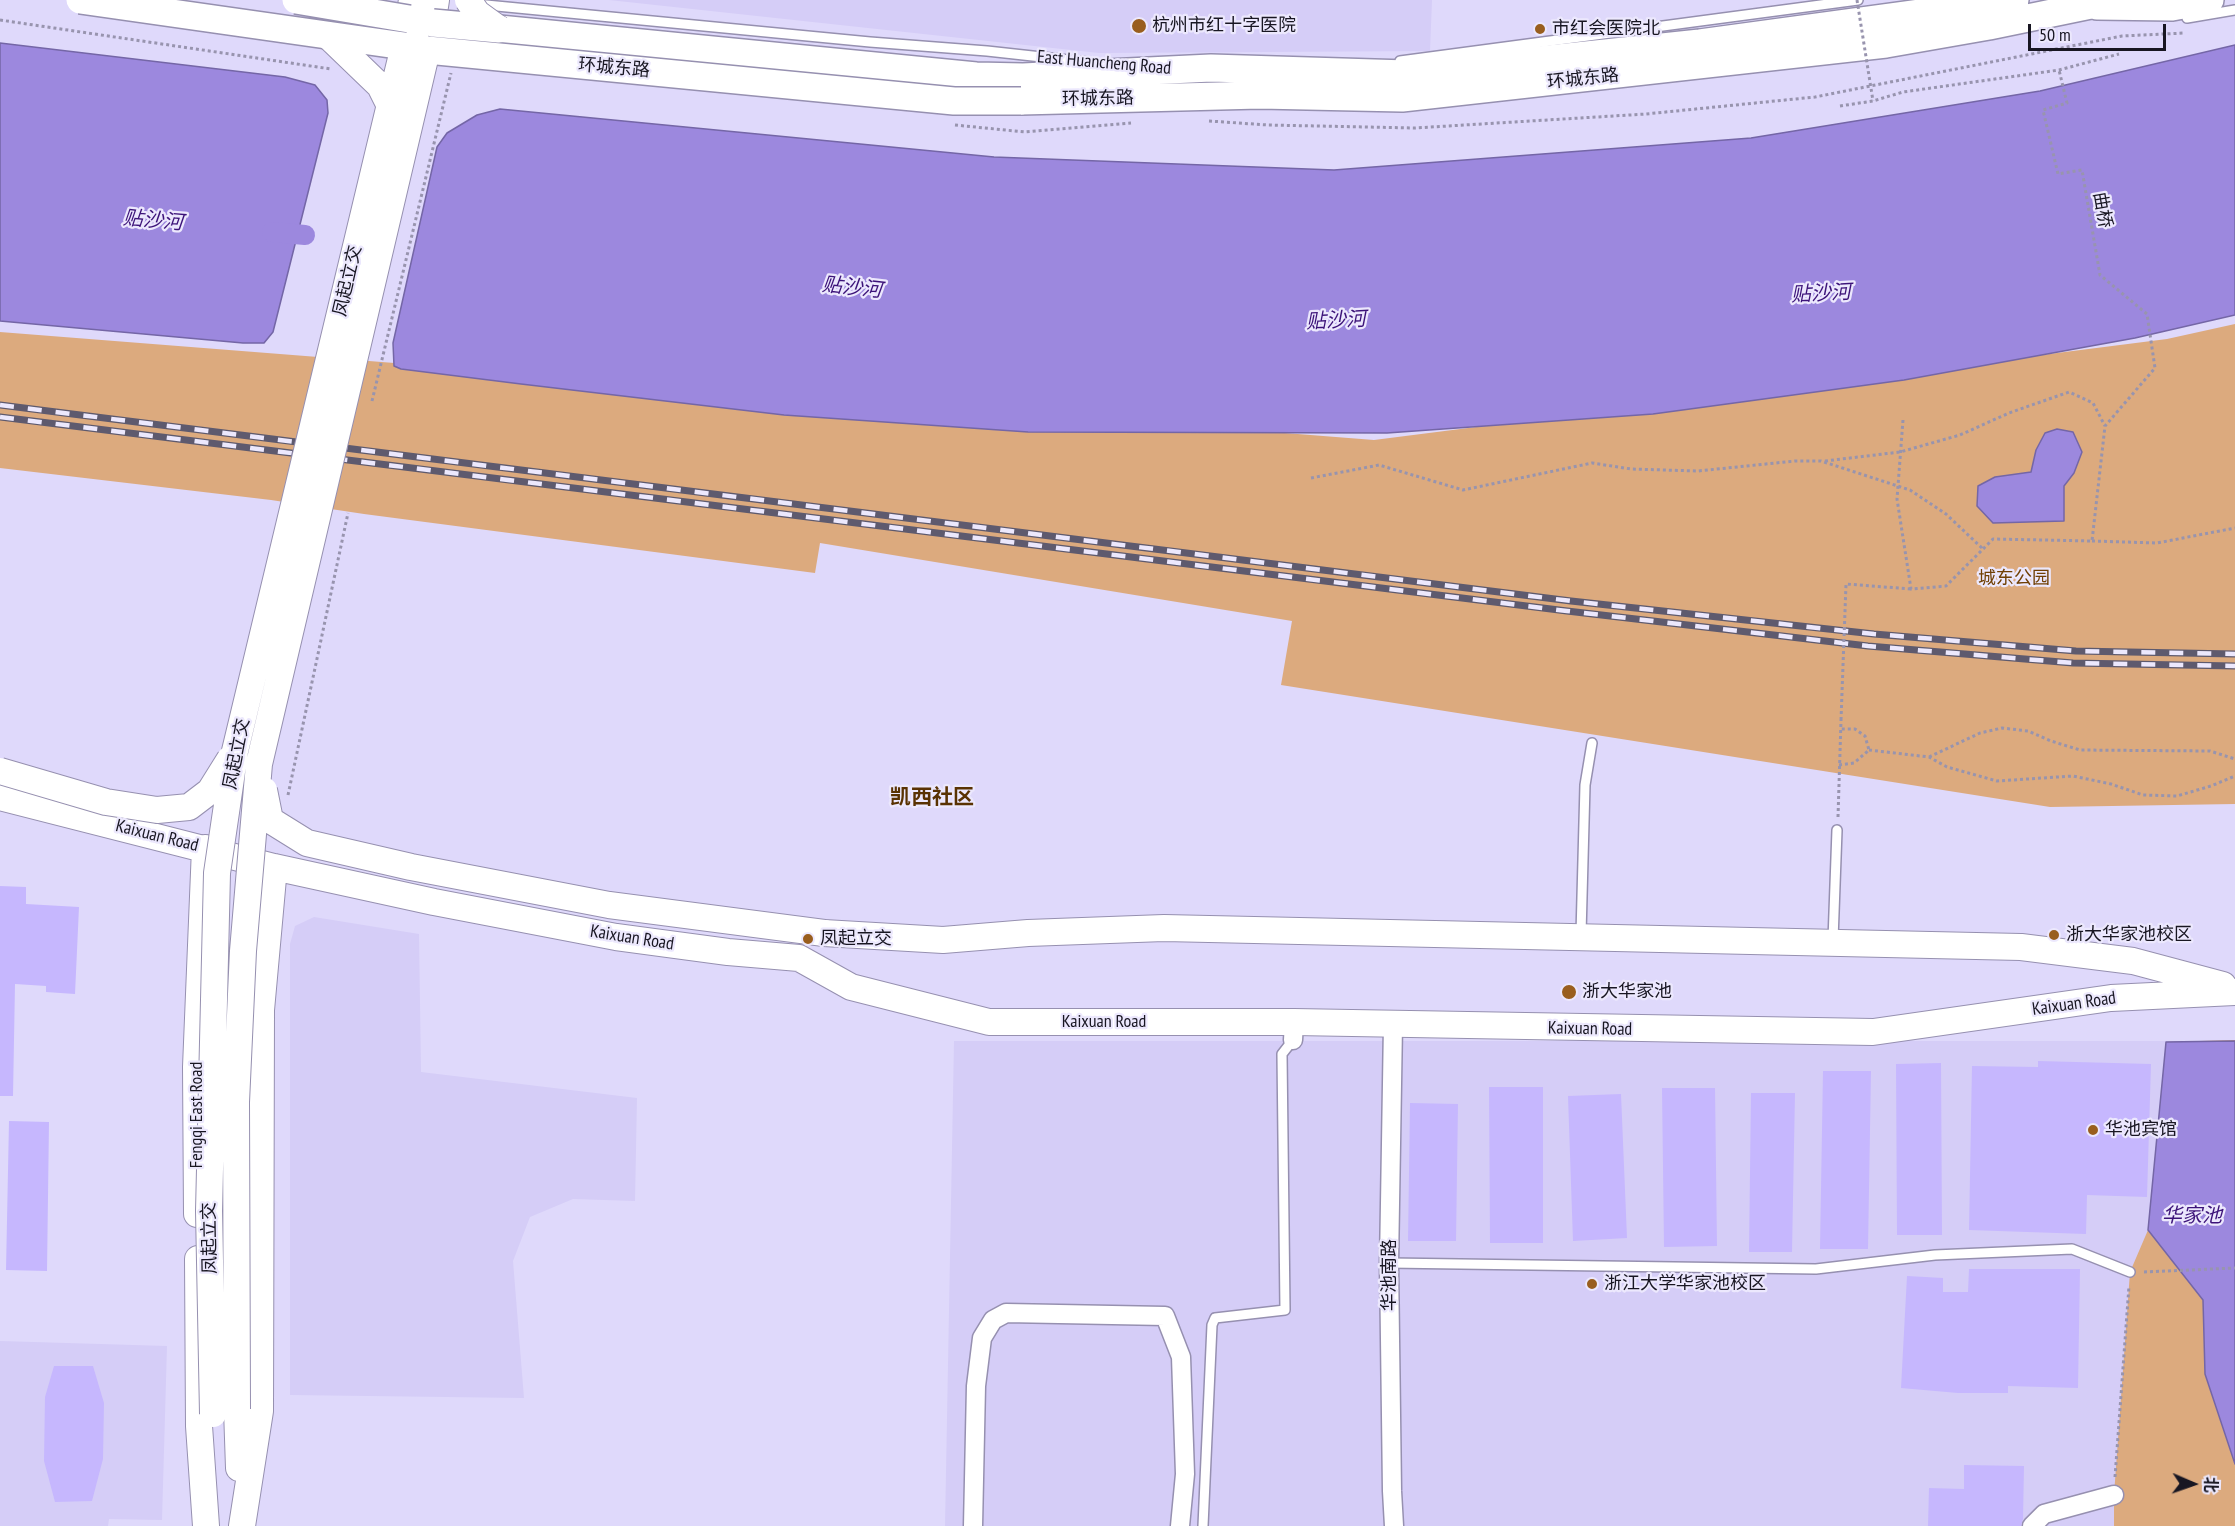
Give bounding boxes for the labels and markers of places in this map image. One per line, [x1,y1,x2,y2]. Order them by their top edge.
place label: 杭州市红十字医院 [1152,15,1296,37]
marker: 杭州市红十字医院 [1130,17,1148,35]
place label: 市红会医院北 [1552,18,1660,40]
marker: 市红会医院北 [1533,22,1547,36]
place label: 浙大华家池校区 [2066,924,2192,946]
place label: 凤起立交 [820,928,892,950]
marker: 浙大华家池校区 [2047,928,2061,942]
marker: 凤起立交 [801,932,815,946]
place label: 浙大华家池 [1582,981,1672,1003]
marker: 浙大华家池 [1560,983,1578,1001]
place label: 华池宾馆 [2105,1119,2177,1141]
marker: 华池宾馆 [2086,1123,2100,1137]
place label: 浙江大学华家池校区 [1604,1273,1766,1295]
marker: 浙江大学华家池校区 [1585,1277,1599,1291]

